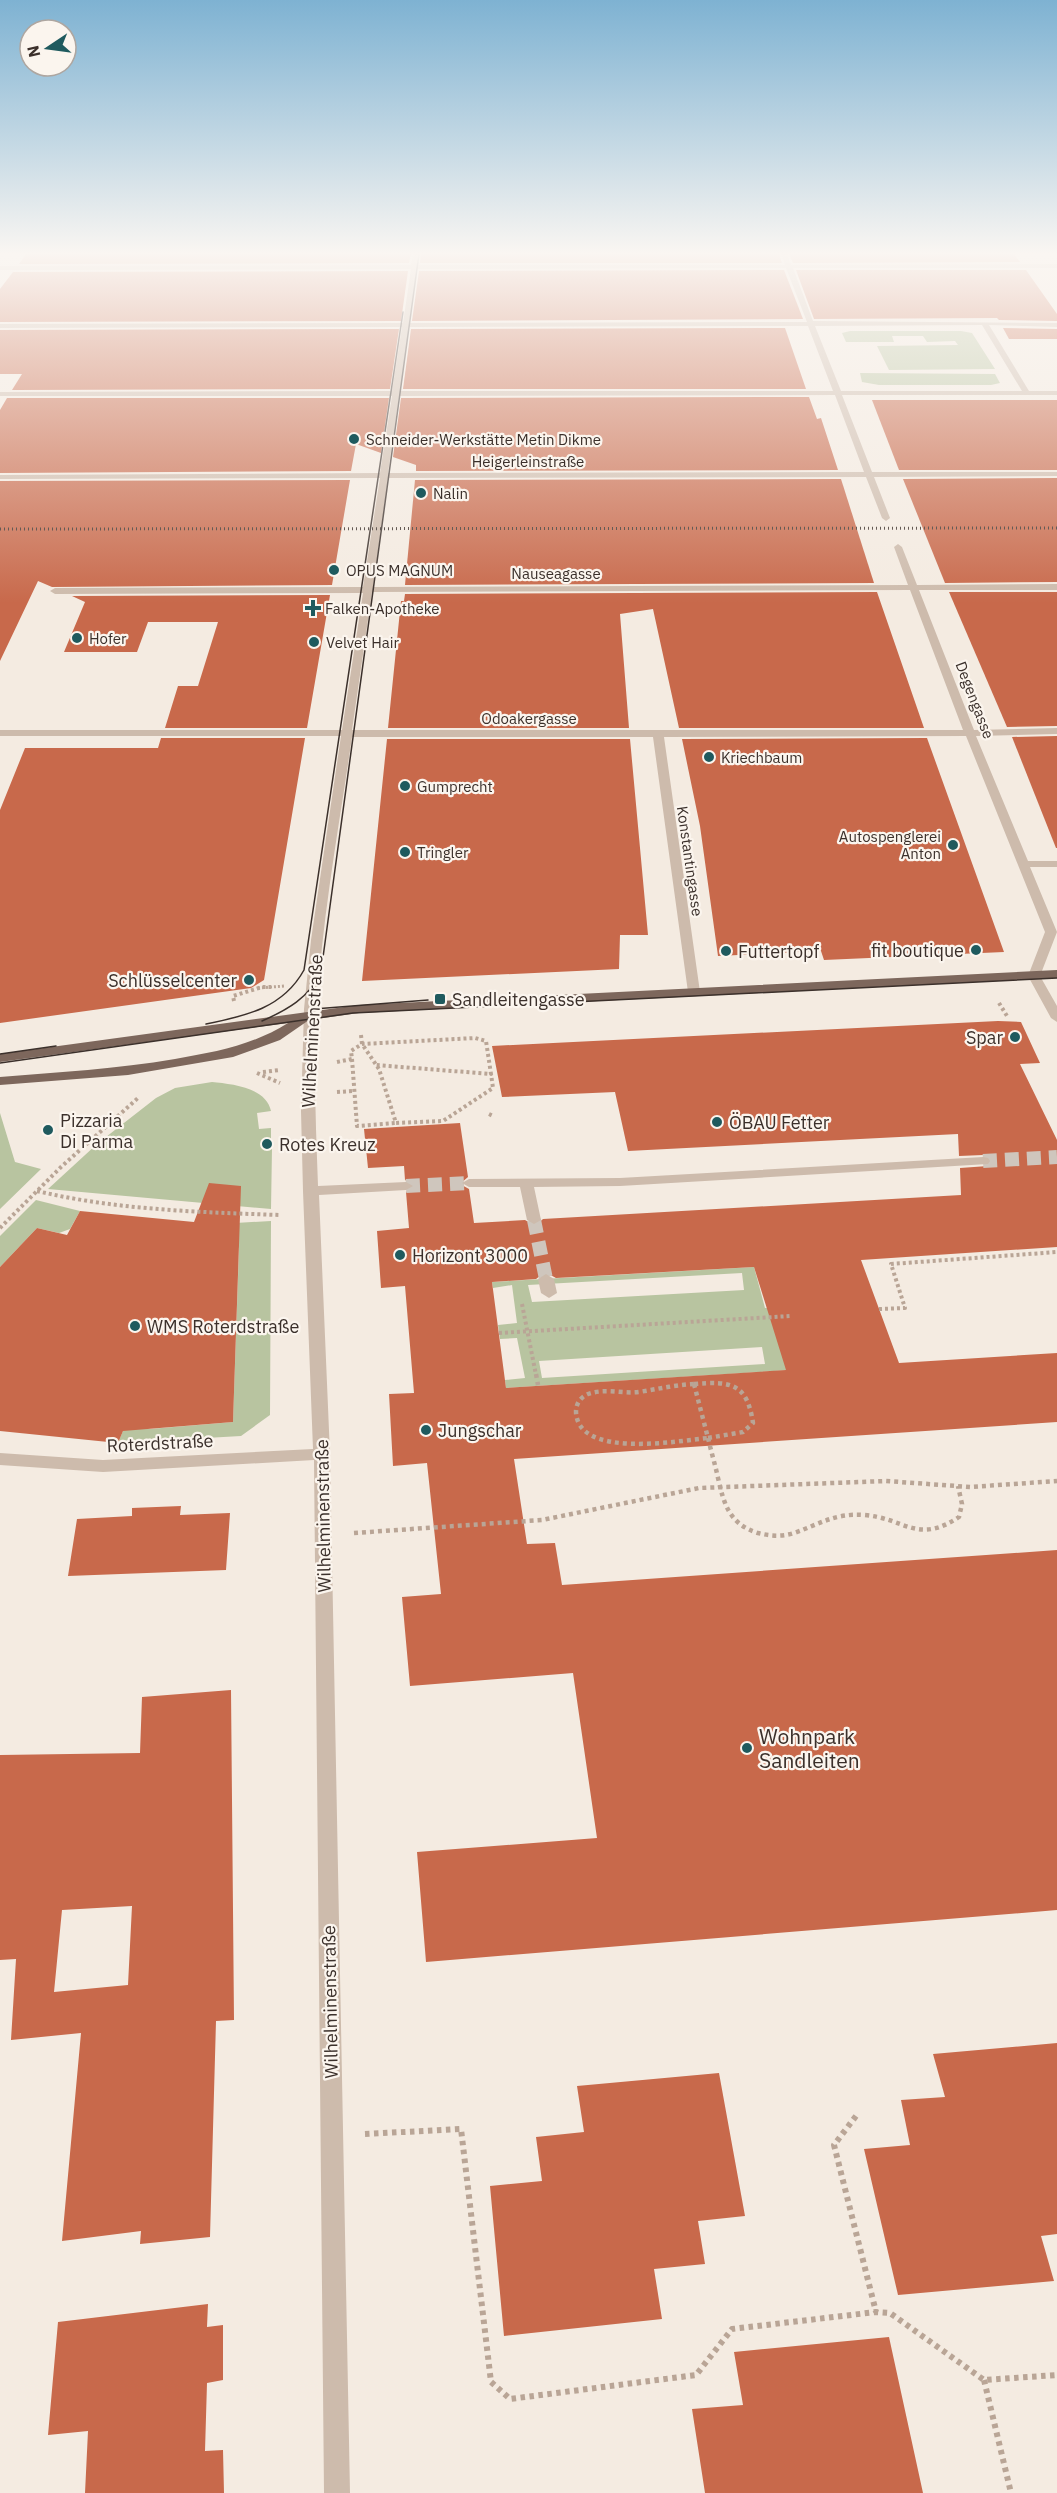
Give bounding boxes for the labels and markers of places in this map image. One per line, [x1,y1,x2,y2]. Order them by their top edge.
place label: Schneider-Werkstätte Metin Dikme [366,430,601,449]
marker: Schneider-Werkstätte Metin Dikme [347,432,361,446]
place label: Nalin [433,484,468,503]
marker: Nalin [414,486,428,500]
place label: OPUS MAGNUM [346,561,453,580]
marker: OPUS MAGNUM [327,563,341,577]
place label: Falken-Apotheke [325,599,440,618]
marker: Falken-Apotheke [306,601,320,615]
place label: Hofer [89,629,127,648]
marker: Hofer [70,631,84,645]
place label: Velvet Hair [326,633,400,652]
marker: Velvet Hair [307,635,321,649]
place label: Kriechbaum [721,748,802,767]
marker: Kriechbaum [702,750,716,764]
place label: Gumprecht [417,777,493,796]
marker: Gumprecht [398,779,412,793]
place label: Autospenglerei Anton [839,827,941,863]
marker: Autospenglerei Anton [946,838,960,852]
place label: Tringler [417,843,469,862]
marker: Tringler [398,845,412,859]
place label: fit boutique [871,939,964,962]
place label: Futtertopf [738,940,819,963]
marker: fit boutique [969,943,983,957]
marker: Futtertopf [719,944,733,958]
place label: Schlüsselcenter [108,969,237,992]
marker: Schlüsselcenter [242,973,256,987]
place label: Sandleitengasse [452,988,585,1011]
marker: Sandleitengasse [433,992,447,1006]
place label: Spar [966,1026,1003,1049]
marker: Spar [1008,1030,1022,1044]
place label: Pizzaria Di Parma [60,1109,133,1153]
place label: ÖBAU Fetter [729,1111,830,1134]
marker: ÖBAU Fetter [710,1115,724,1129]
marker: Pizzaria Di Parma [41,1123,55,1137]
place label: Rotes Kreuz [279,1133,376,1156]
marker: Rotes Kreuz [260,1137,274,1151]
place label: Horizont 3000 [412,1244,528,1267]
marker: Horizont 3000 [393,1248,407,1262]
place label: WMS Roterdstraße [147,1315,299,1338]
marker: WMS Roterdstraße [128,1319,142,1333]
place label: Jungschar [438,1419,522,1442]
marker: Jungschar [419,1423,433,1437]
place label: Wohnpark Sandleiten [759,1722,860,1774]
marker: Wohnpark Sandleiten [740,1741,754,1755]

